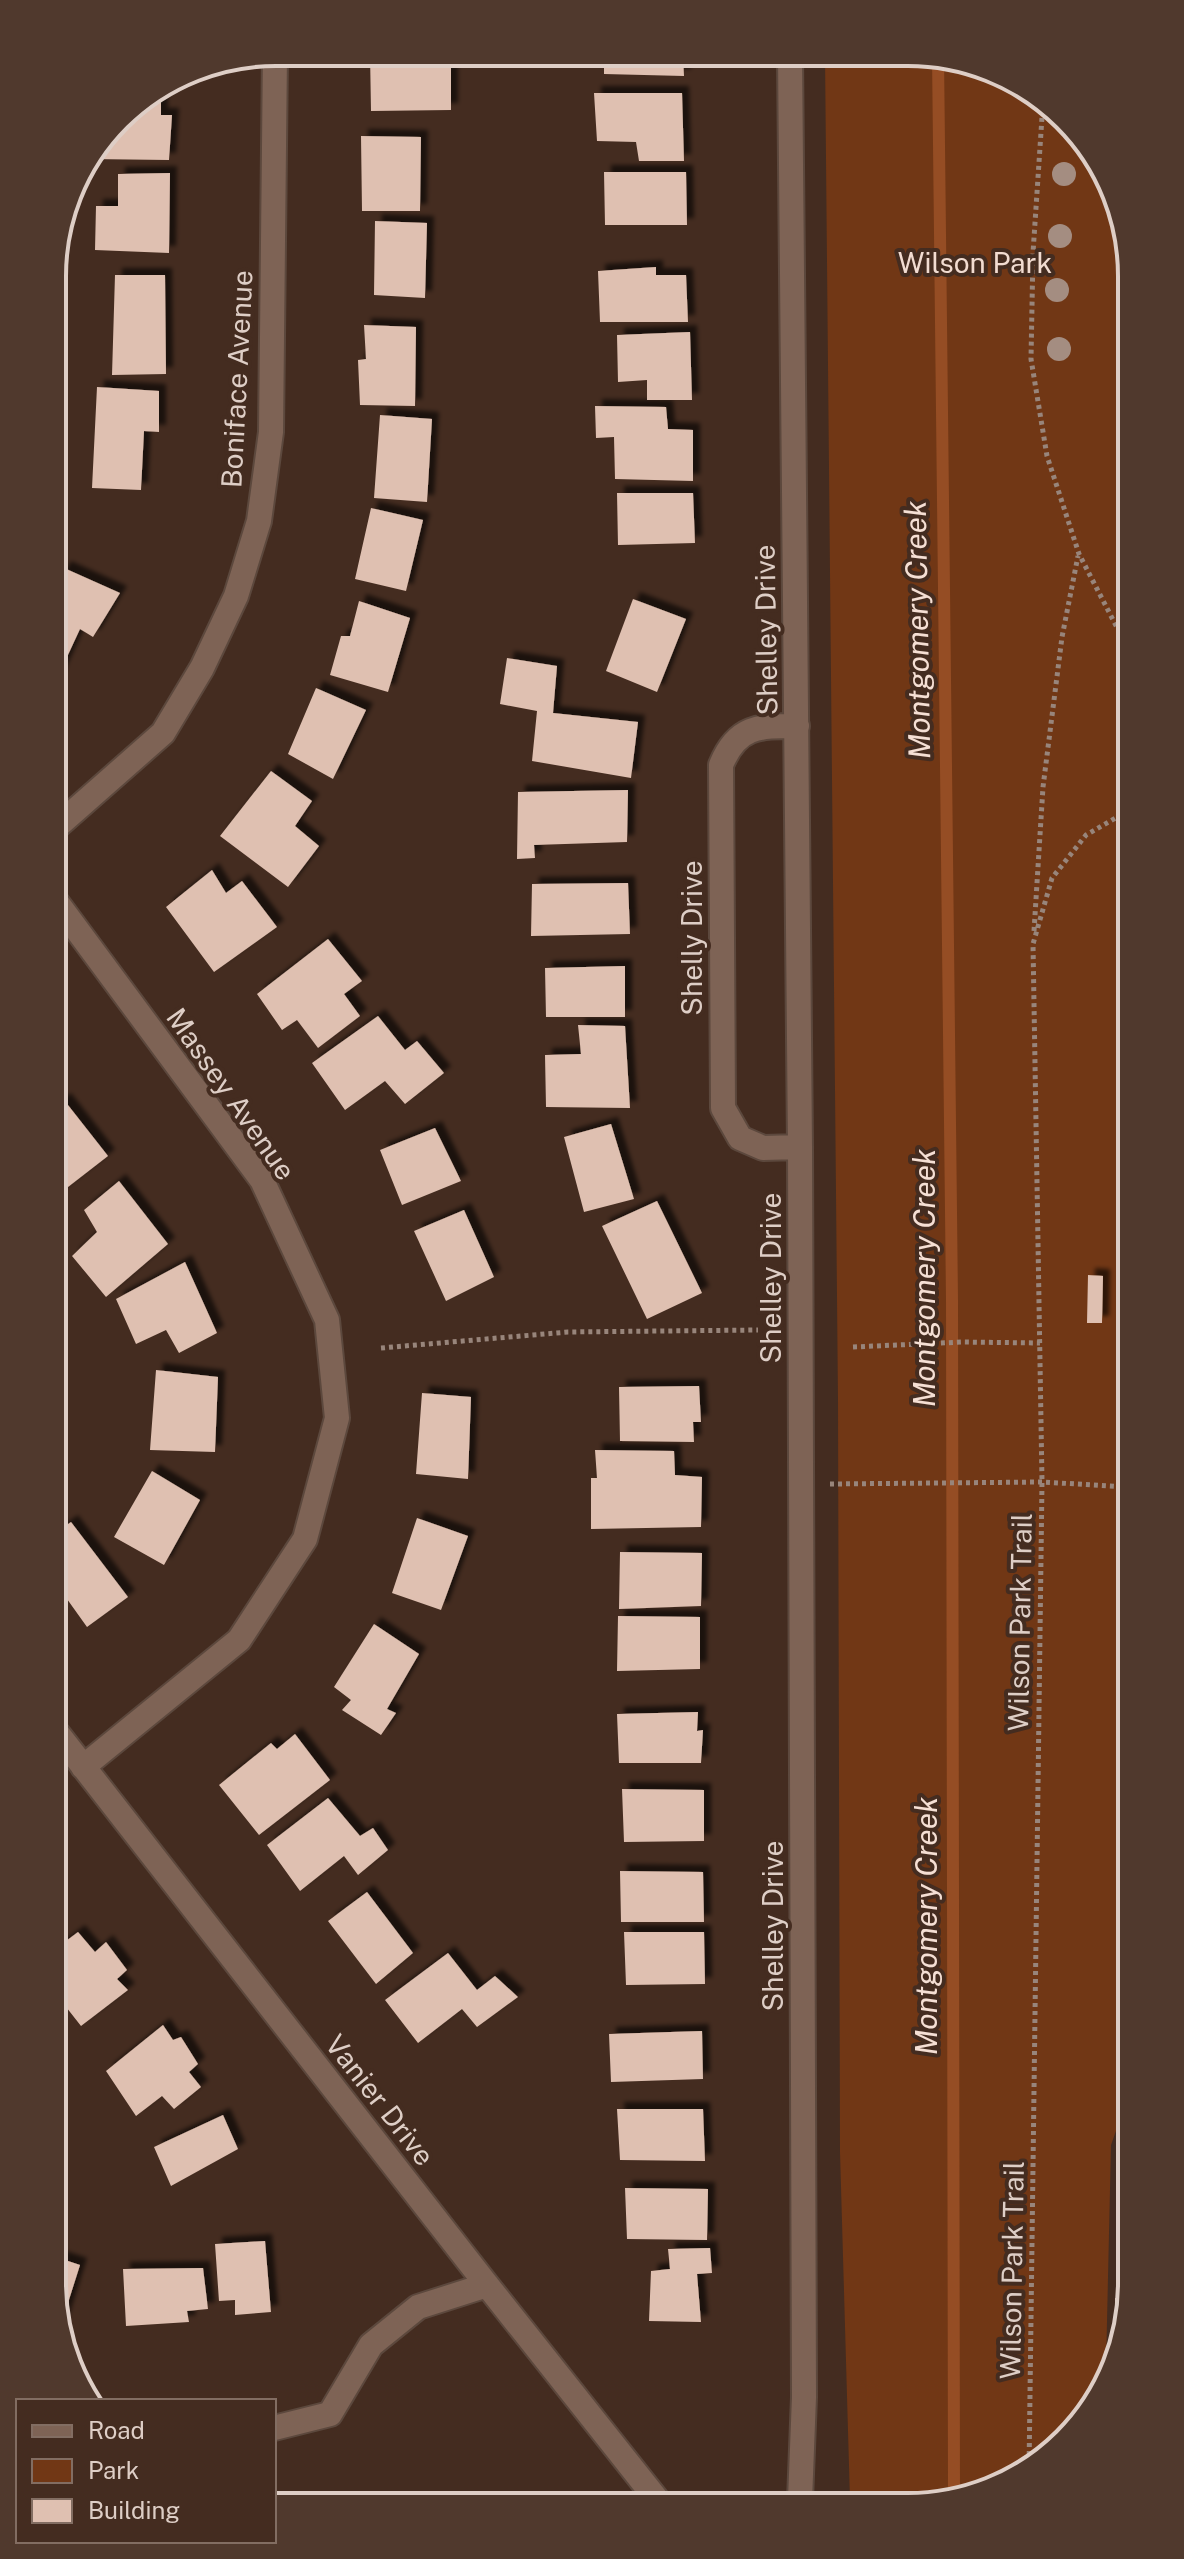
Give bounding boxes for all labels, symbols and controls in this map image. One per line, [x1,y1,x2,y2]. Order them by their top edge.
park label: Wilson Park [898,246,1052,279]
street label: Boniface Avenue [214,269,259,489]
water label: Montgomery Creek [897,500,937,759]
street label: Shelley Drive [748,544,783,716]
street label: Shelly Drive [675,860,708,1016]
street label: Massey Avenue [160,1002,303,1186]
water label: Montgomery Creek [906,1148,942,1407]
street label: Shelley Drive [754,1193,787,1363]
street label: Wilson Park Trail [1001,1512,1038,1732]
water label: Montgomery Creek [908,1796,944,2055]
street label: Shelley Drive [756,1841,789,2011]
street label: Vanier Drive [319,2028,442,2172]
street label: Wilson Park Trail [993,2160,1030,2380]
legend [16,2399,276,2543]
text: Road [88,2416,145,2444]
text: Park [88,2456,139,2484]
text: Building [88,2496,180,2524]

